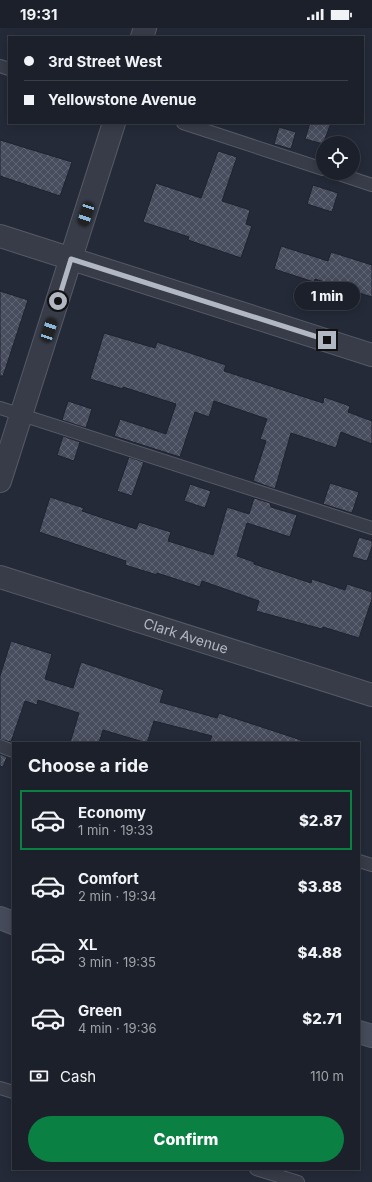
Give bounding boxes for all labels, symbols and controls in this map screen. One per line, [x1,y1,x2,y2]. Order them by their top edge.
text: 19:31 [20,5,57,24]
text: 3rd Street West [48,52,162,71]
text: Yellowstone Avenue [48,90,196,109]
map controls [316,136,360,180]
button: locate [316,136,360,180]
car [77,201,95,227]
callout: 1 min [294,282,360,310]
text: 1 min [311,288,343,304]
route start [49,292,67,310]
car [40,317,58,343]
route end [318,331,336,349]
street label: Clark Avenue [142,614,230,657]
text: Choose a ride [28,755,149,776]
icon: car [30,802,66,838]
text: Economy [78,803,146,822]
text: $2.87 [299,811,342,830]
text: 1 min · 19:33 [78,822,153,838]
icon: car [30,868,66,904]
text: Comfort [78,869,139,888]
text: $3.88 [298,877,342,896]
text: 2 min · 19:34 [78,888,156,904]
icon: car [30,934,66,970]
text: XL [78,935,98,954]
text: $4.88 [298,943,342,962]
text: 3 min · 19:35 [78,954,156,970]
icon: car [30,1000,66,1036]
text: Green [78,1001,122,1020]
text: $2.71 [302,1009,342,1028]
text: 4 min · 19:36 [78,1020,157,1036]
icon: cash [28,1065,50,1087]
text: Cash [60,1067,96,1086]
text: 110 m [310,1068,344,1084]
button: Confirm [28,1116,344,1162]

